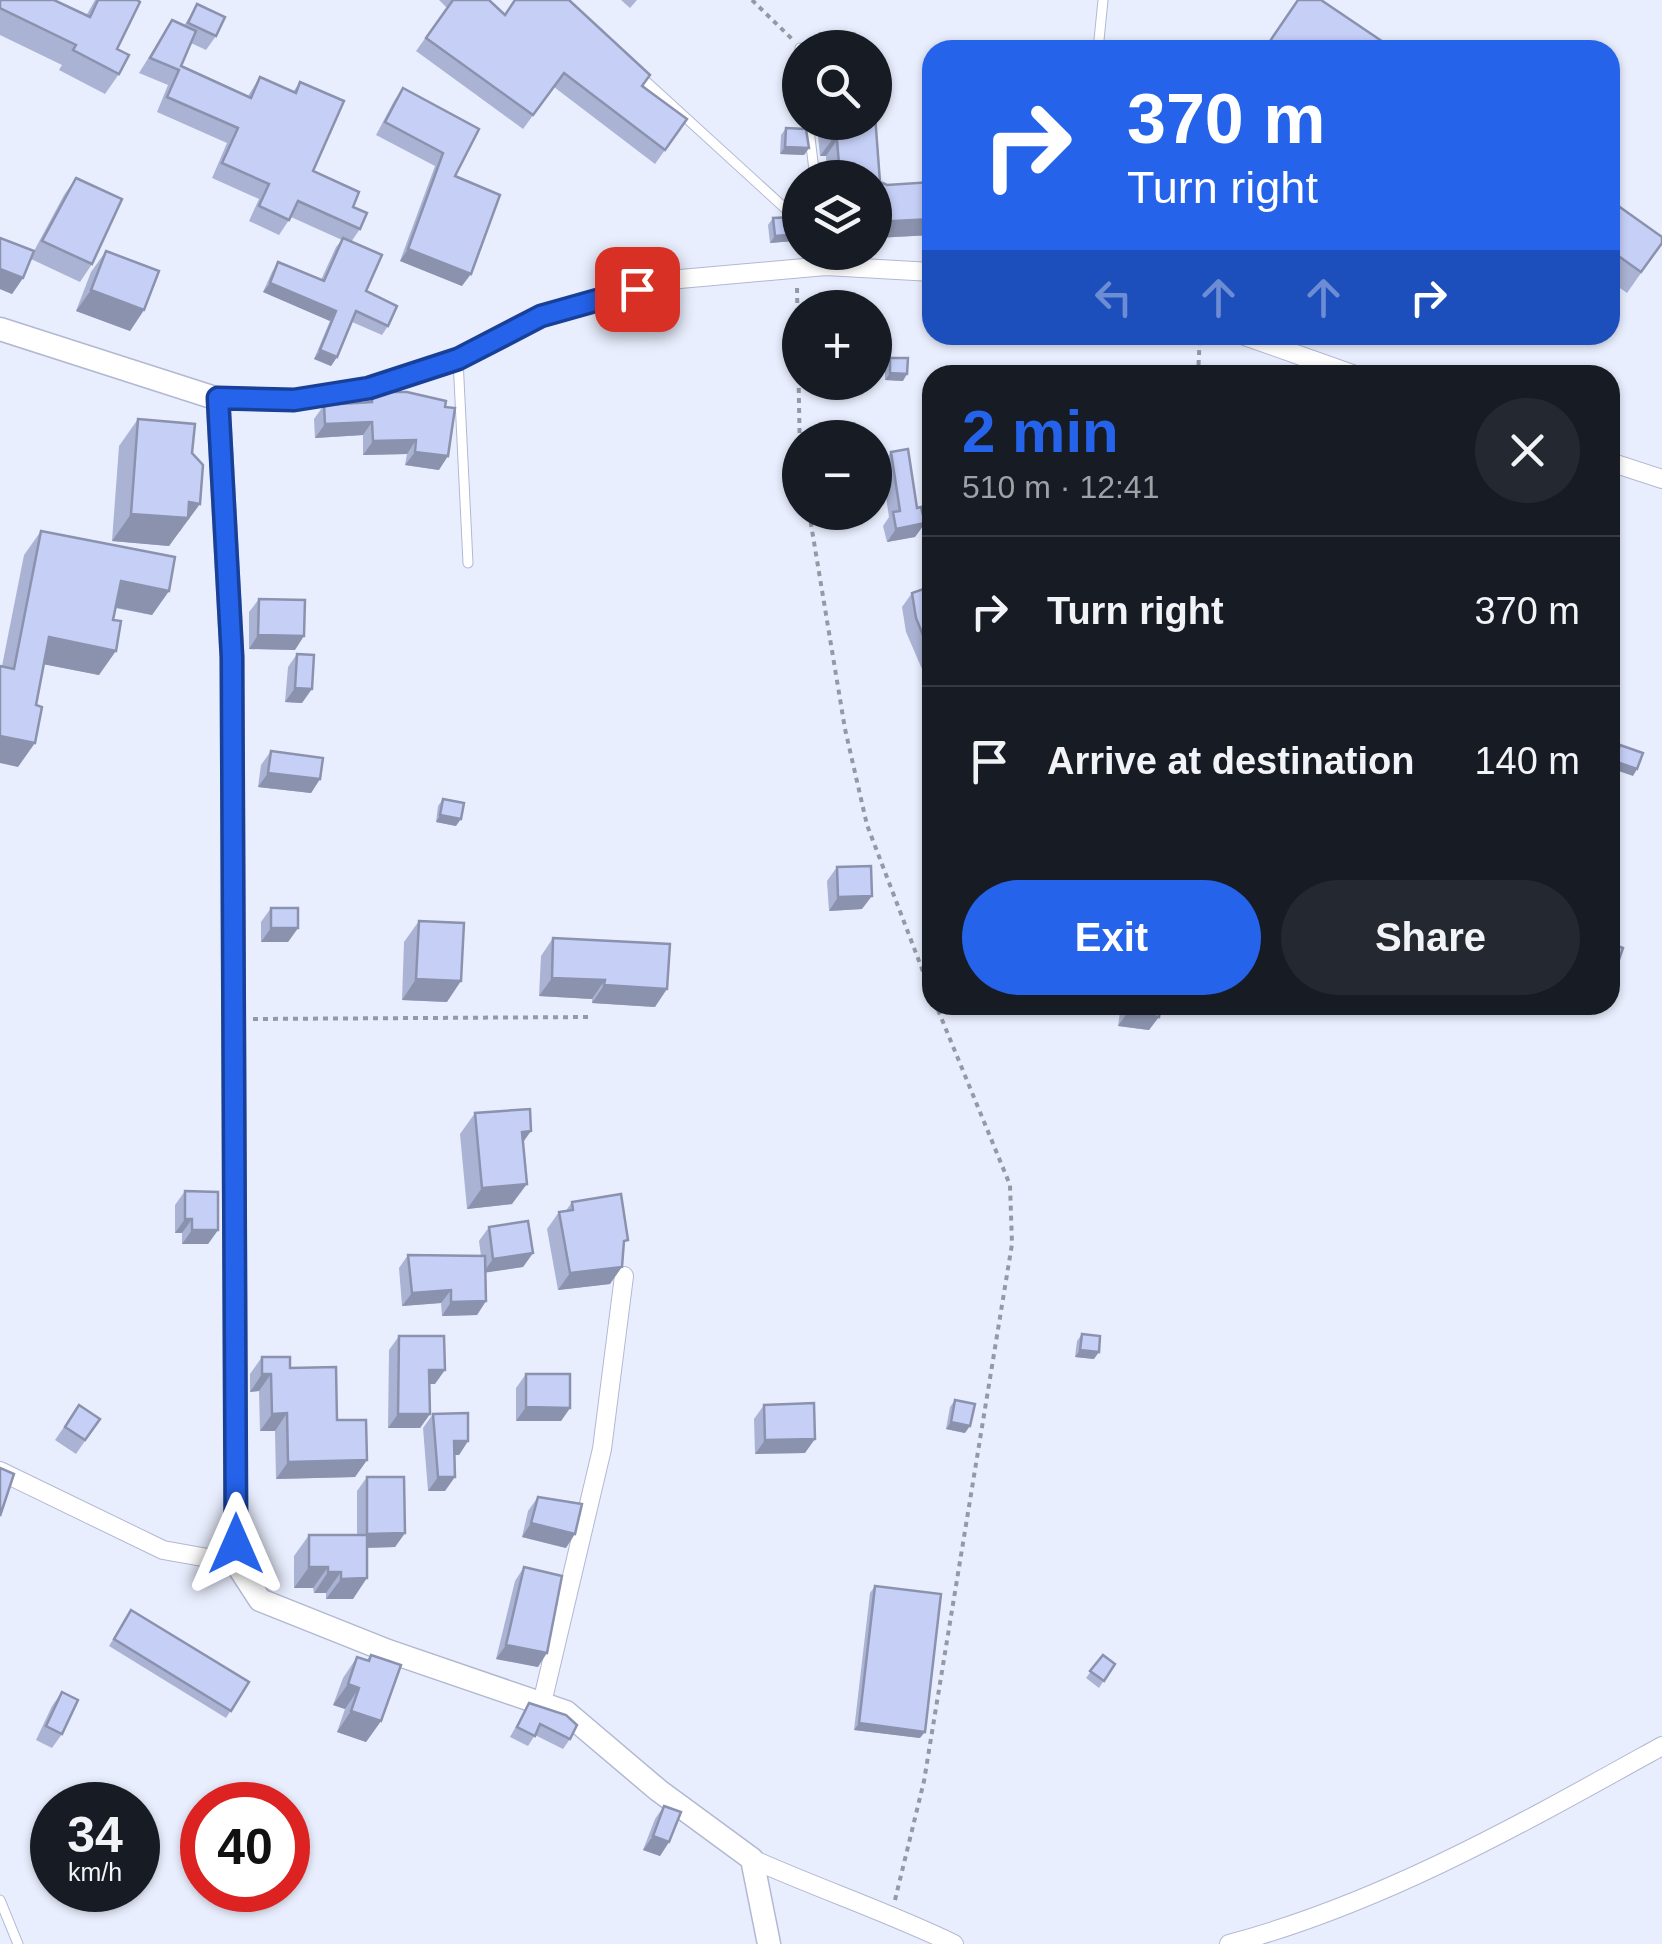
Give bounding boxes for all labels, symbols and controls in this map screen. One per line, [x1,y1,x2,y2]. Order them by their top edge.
map controls [782,30,892,530]
button: search [782,30,892,140]
icon: right [962,80,1092,210]
text: 370 m [1127,80,1325,158]
button: layers [782,160,892,270]
text: Turn right [1127,162,1318,213]
pin [595,247,680,332]
icon: arrive [610,262,665,317]
icon: left [1086,270,1141,325]
icon: ahead [1191,270,1246,325]
icon: ahead [1296,270,1351,325]
icon: right [1401,270,1456,325]
button: + [782,290,892,400]
text: 2 min [962,398,1119,465]
button: close [1475,398,1580,503]
button: − [782,420,892,530]
text: 510 m · 12:41 [962,469,1159,505]
icon: right [962,584,1017,639]
text: Turn right [1047,590,1224,632]
text: 370 m [1474,590,1580,632]
icon: arrive [962,734,1017,789]
text: Arrive at destination [1047,740,1414,782]
text: 140 m [1474,740,1580,782]
button: Exit [962,880,1261,995]
button: Share [1281,880,1580,995]
position arrow [184,1492,288,1596]
speed limit sign: 40 [180,1782,310,1912]
text: 34 [67,1807,123,1863]
text: km/h [68,1858,122,1886]

